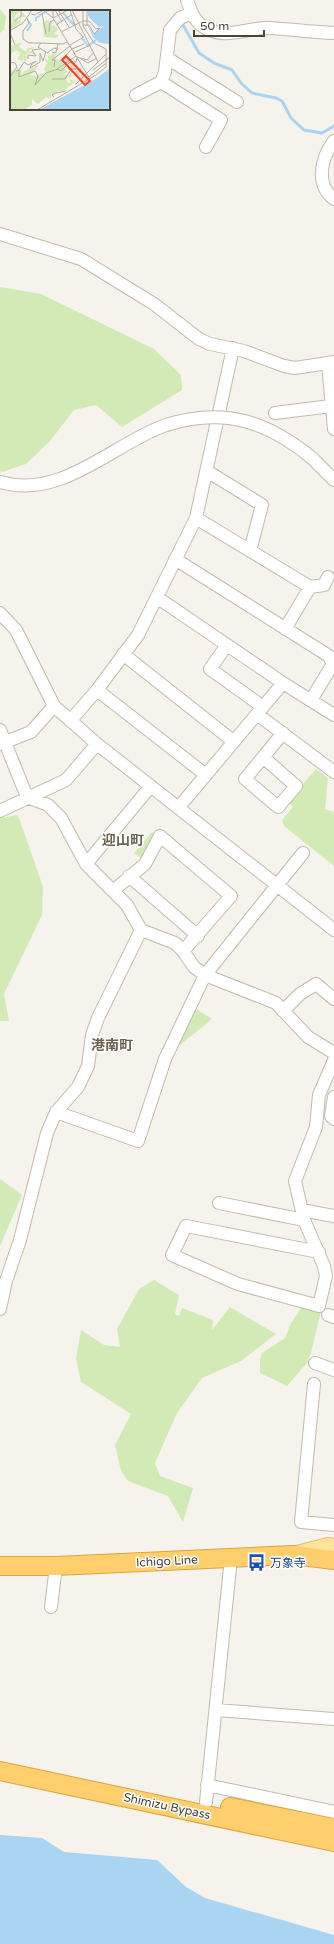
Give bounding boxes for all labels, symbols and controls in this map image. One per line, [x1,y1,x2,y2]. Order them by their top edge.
inset map [10,10,110,110]
scale bar [194,12,264,38]
text: 50 m [200,19,229,33]
district label: 迎山町 [102,832,144,849]
district label: 港南町 [91,1037,133,1054]
street label: Ichigo Line [136,1552,198,1570]
bus stop icon: 万象寺 [247,1553,267,1573]
place label: 万象寺 [270,1556,306,1570]
street label: Shimizu Bypass [122,1790,212,1822]

